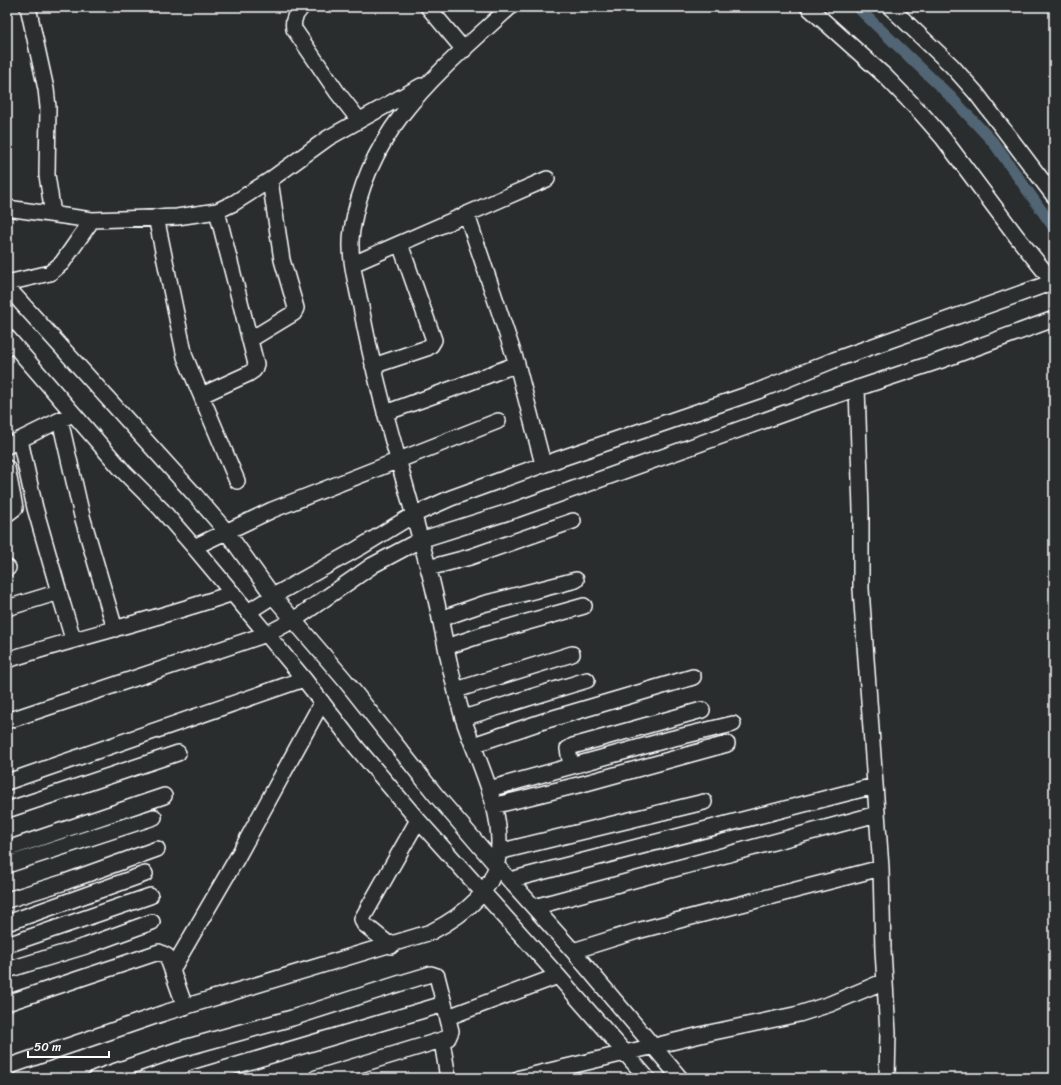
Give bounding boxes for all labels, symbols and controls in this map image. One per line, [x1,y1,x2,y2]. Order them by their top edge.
scale bar [28,1033,109,1059]
text: 50 m [34,1036,61,1058]

